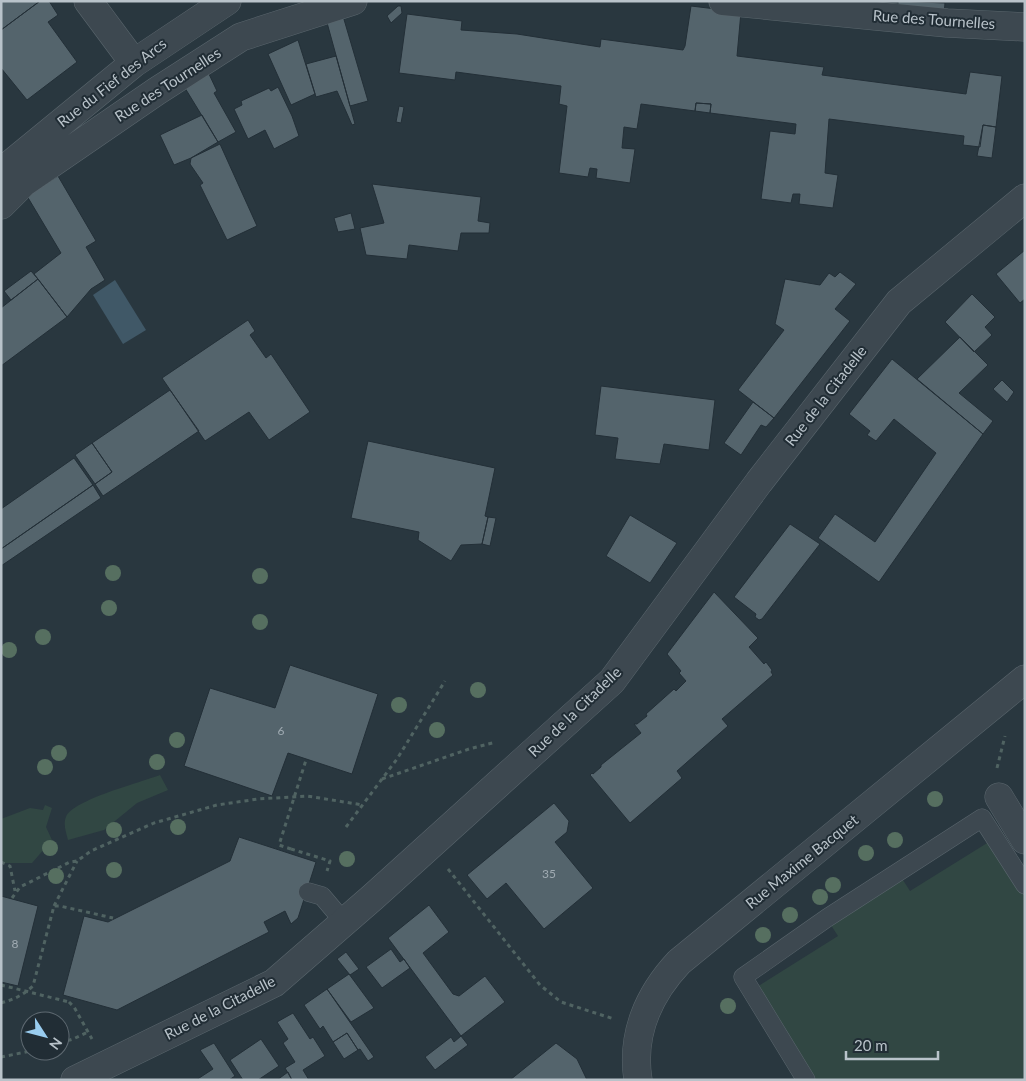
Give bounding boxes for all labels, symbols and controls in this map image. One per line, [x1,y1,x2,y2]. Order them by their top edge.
street label: Rue des Tournelles [872,6,996,32]
street label: Rue du Fief des Arcs [53,34,170,130]
street label: Rue des Tournelles [111,43,224,125]
street label: Rue de la Citadelle [781,342,870,449]
street label: Rue de la Citadelle [524,662,624,760]
house number: 6 [278,723,285,738]
street label: Rue Maxime Bacquet [741,810,862,912]
house number: 35 [542,866,556,881]
house number: 8 [12,936,19,951]
street label: Rue de la Citadelle [161,971,278,1043]
north arrow [20,1011,70,1061]
scale bar [846,1028,938,1060]
text: N [46,1035,66,1053]
text: 20 m [854,1036,888,1054]

